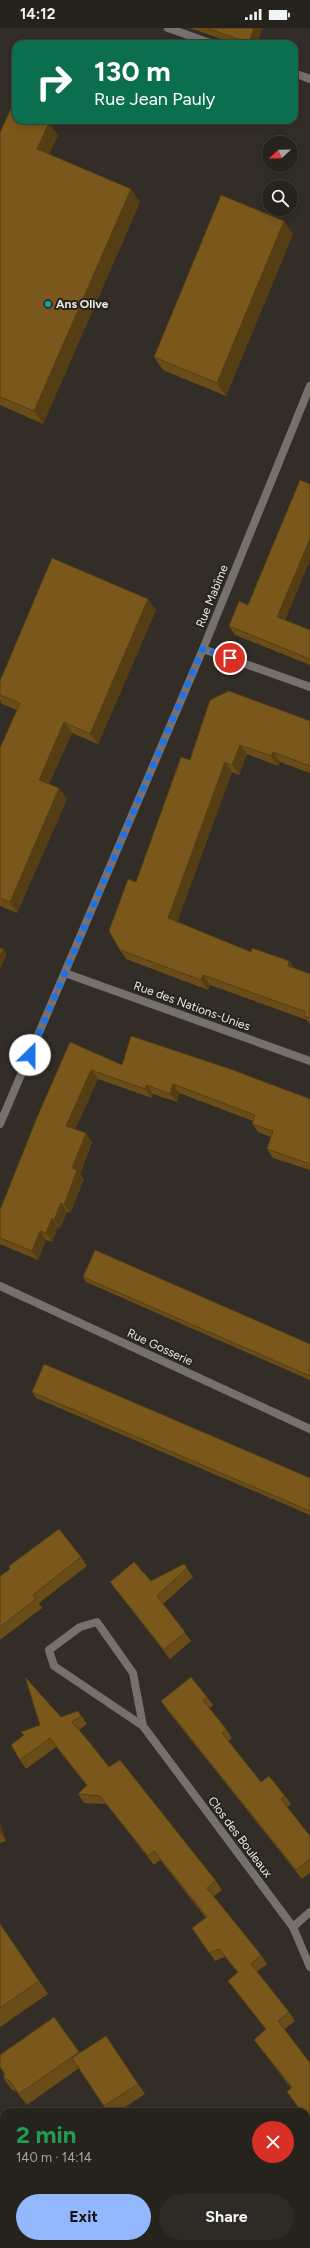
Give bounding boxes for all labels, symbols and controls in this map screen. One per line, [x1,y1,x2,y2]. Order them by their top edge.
text: 14:12 [20,5,55,23]
text: 130 m [94,54,171,88]
icon: right [28,56,80,108]
text: Rue Jean Pauly [94,88,215,110]
north arrow [262,136,298,172]
map controls [262,136,298,216]
button: search [262,180,298,216]
place label: Ans Olive [56,297,109,311]
marker: Ans Olive [43,299,53,309]
street label: Rue Mabîme [193,562,231,629]
pin [213,641,247,675]
icon: arrive [219,647,241,669]
street label: Rue des Nations-Unies [132,978,253,1034]
position arrow [9,1034,51,1076]
street label: Rue Gosserie [125,1326,196,1369]
street label: Clos des Bouleaux [205,1794,275,1880]
text: 2 min [16,2120,76,2149]
button: close [252,2121,294,2163]
text: 140 m · 14:14 [16,2150,92,2165]
button: Exit [16,2194,151,2240]
button: Share [159,2194,294,2240]

